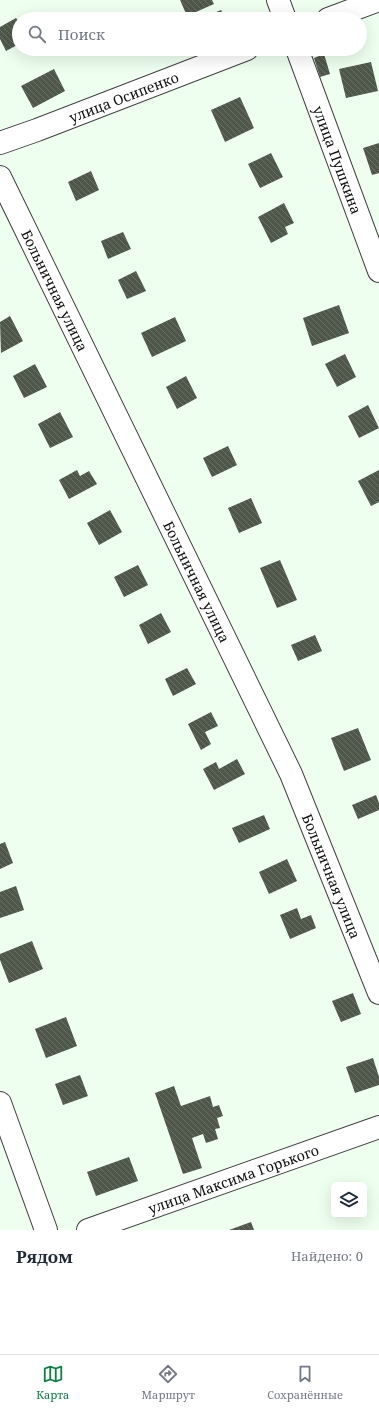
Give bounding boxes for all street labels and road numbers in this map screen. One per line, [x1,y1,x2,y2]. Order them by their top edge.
street label: улица Осипенко [66,67,181,126]
street label: улица Пушкина [309,103,367,217]
street label: Больничная улица [18,226,93,354]
street label: Больничная улица [159,518,235,645]
street label: Больничная улица [298,811,366,941]
street label: улица Максима Горького [145,1140,321,1218]

